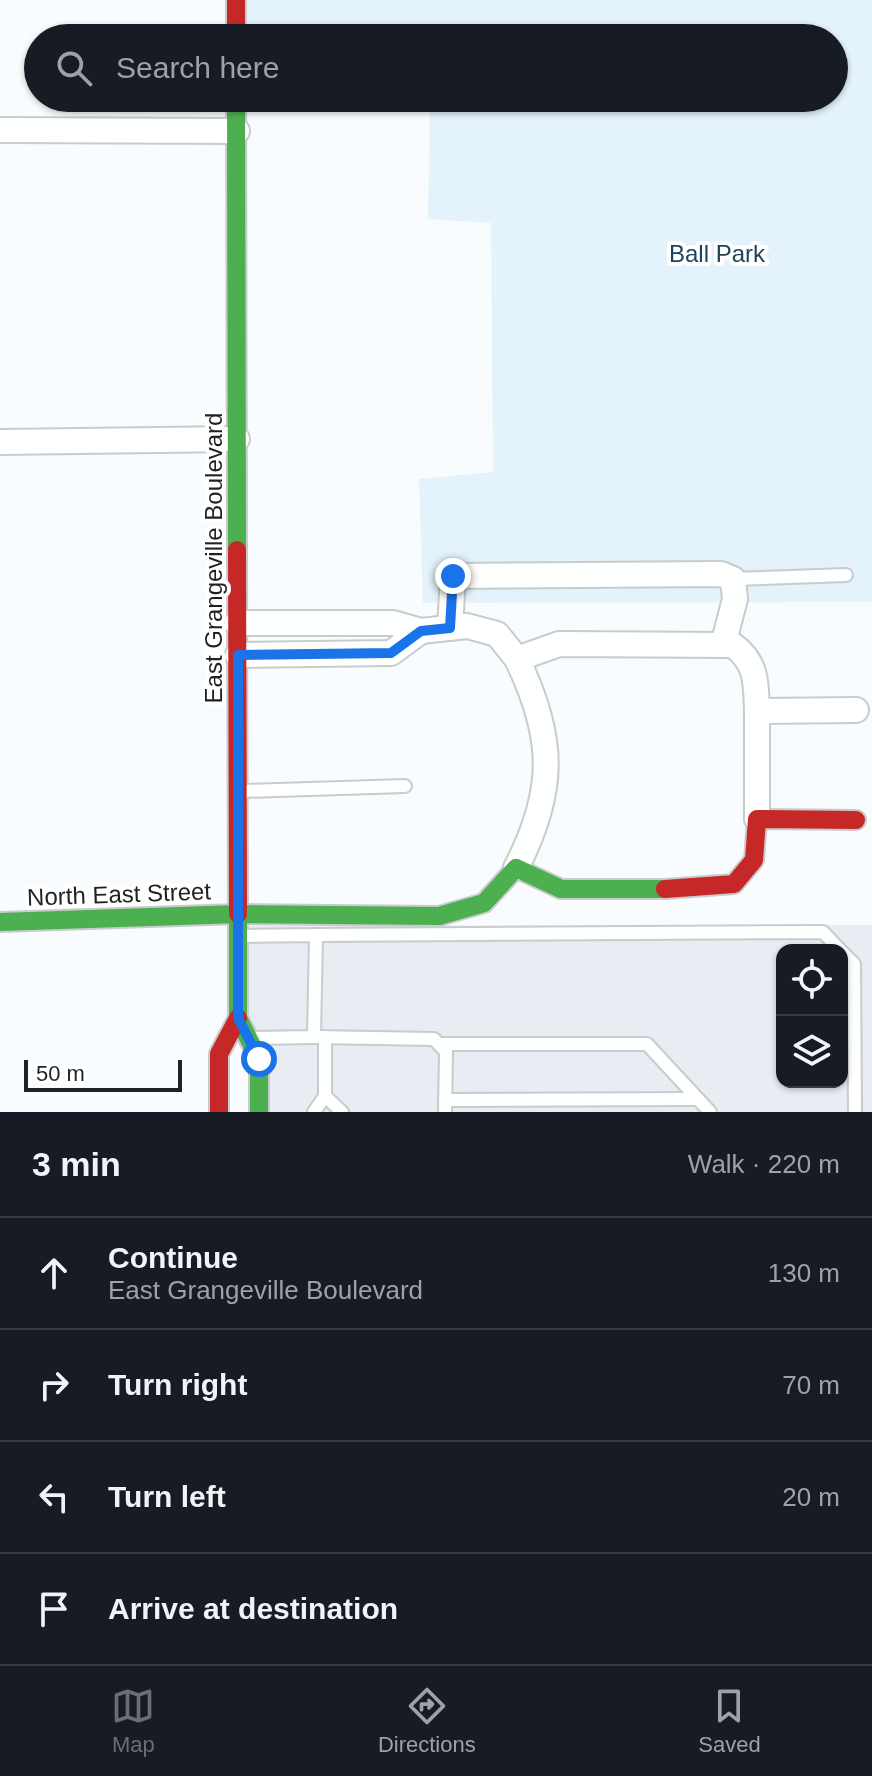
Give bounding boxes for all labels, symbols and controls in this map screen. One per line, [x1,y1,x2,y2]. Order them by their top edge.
search box [24,24,848,112]
icon: search [52,46,96,90]
text: Search here [116,51,279,84]
park label: Ball Park [669,240,766,267]
street label: East Grangeville Boulevard [200,413,227,703]
route end [435,558,471,594]
street label: North East Street [27,877,212,911]
map controls [776,944,848,1088]
button: locate [776,944,848,1016]
button: layers [776,1016,848,1088]
route start [241,1041,277,1077]
scale bar [24,1056,182,1092]
text: 50 m [36,1061,85,1086]
text: 3 min [32,1145,121,1183]
text: Walk · 220 m [688,1149,840,1179]
text: Continue [108,1241,238,1274]
icon: ahead [32,1251,76,1295]
text: 130 m [768,1258,840,1288]
text: East Grangeville Boulevard [108,1275,423,1305]
icon: right [32,1363,76,1407]
text: Turn right [108,1368,247,1401]
text: 70 m [782,1370,840,1400]
icon: left [32,1475,76,1519]
text: Turn left [108,1480,226,1513]
text: 20 m [782,1482,840,1512]
icon: arrive [32,1587,76,1631]
text: Arrive at destination [108,1592,398,1625]
tab: Map [111,1684,155,1758]
tab: Directions [378,1684,476,1758]
tab: Saved [698,1684,761,1758]

